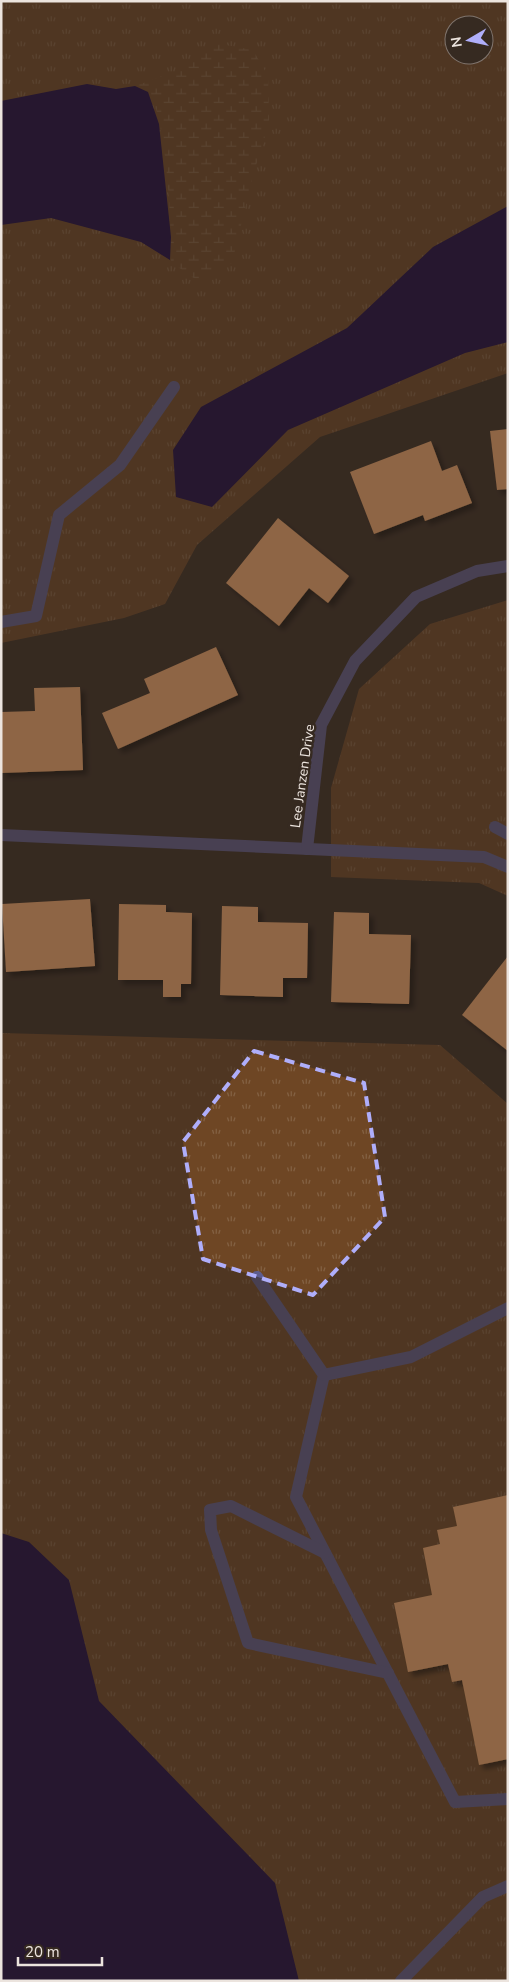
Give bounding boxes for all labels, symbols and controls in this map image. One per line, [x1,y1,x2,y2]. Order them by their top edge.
north arrow [444,15,494,65]
text: N [446,35,467,49]
street label: Lee Janzen Drive [286,723,319,829]
scale bar [18,1934,101,1966]
text: 20 m [25,1942,60,1962]

